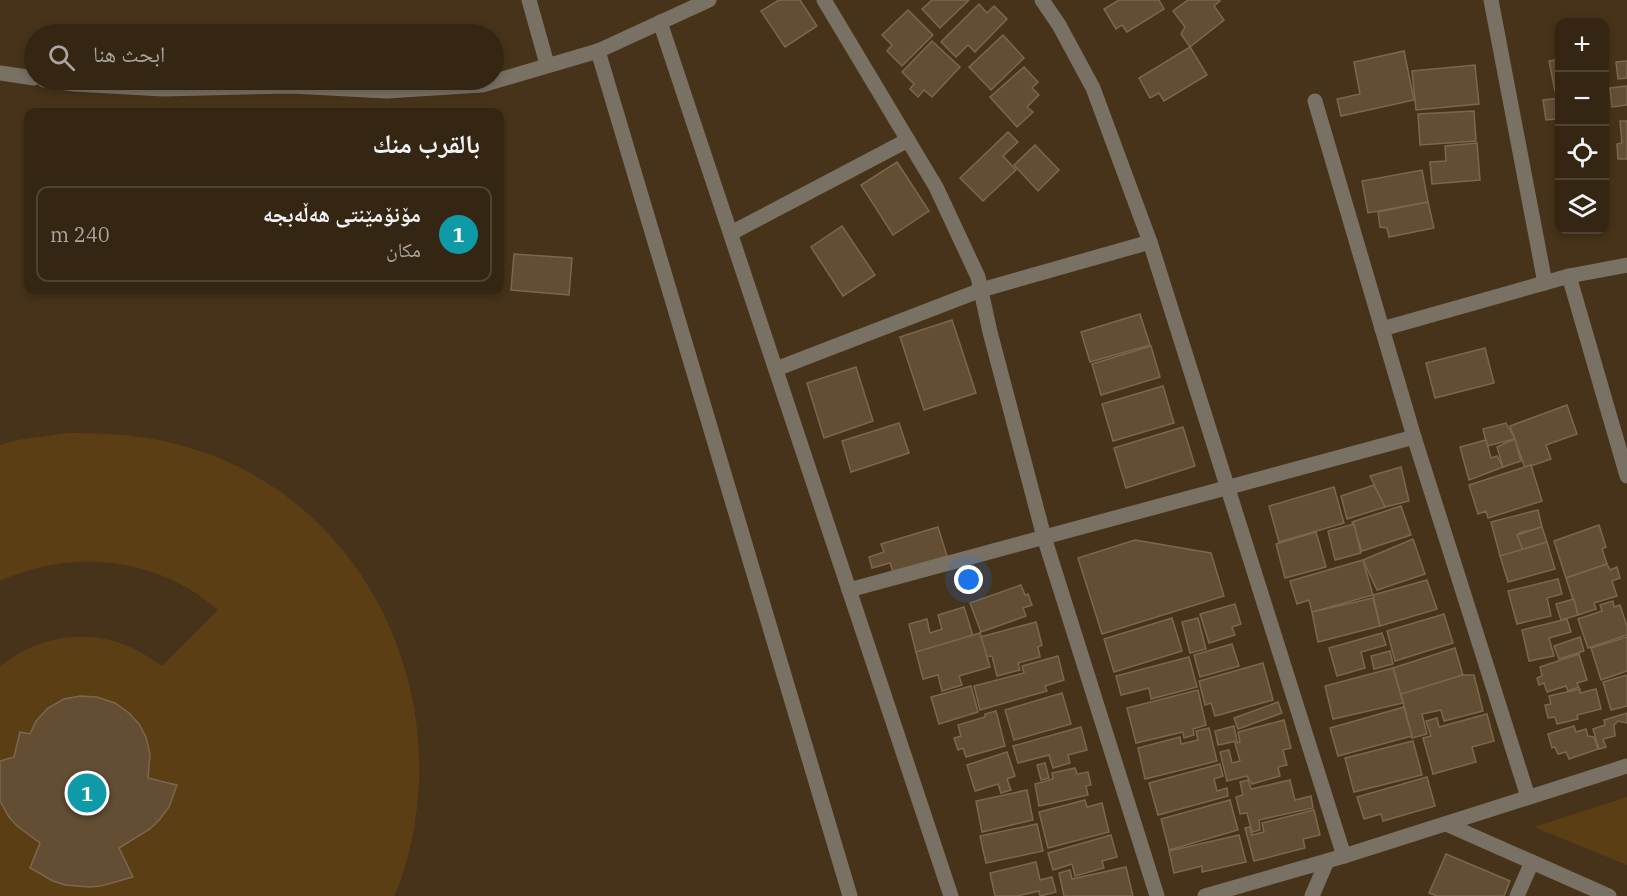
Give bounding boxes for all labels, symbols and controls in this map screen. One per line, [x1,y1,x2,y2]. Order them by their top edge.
map controls [1555,18,1609,234]
button: + [1555,18,1609,72]
search box [24,24,504,90]
text: ابحث هنا [93,39,165,68]
icon: search [45,41,78,74]
button: − [1555,72,1609,126]
text: بالقرب منك [372,126,480,160]
button: locate [1555,126,1609,180]
button: layers [1555,180,1609,234]
text: مۆنۆمێنتی هەڵەبجە [263,199,421,228]
text: 240 m [50,221,110,248]
text: 1 [453,221,465,248]
text: مكان [386,236,421,263]
your location [954,565,983,594]
pin: 1 [68,770,106,816]

